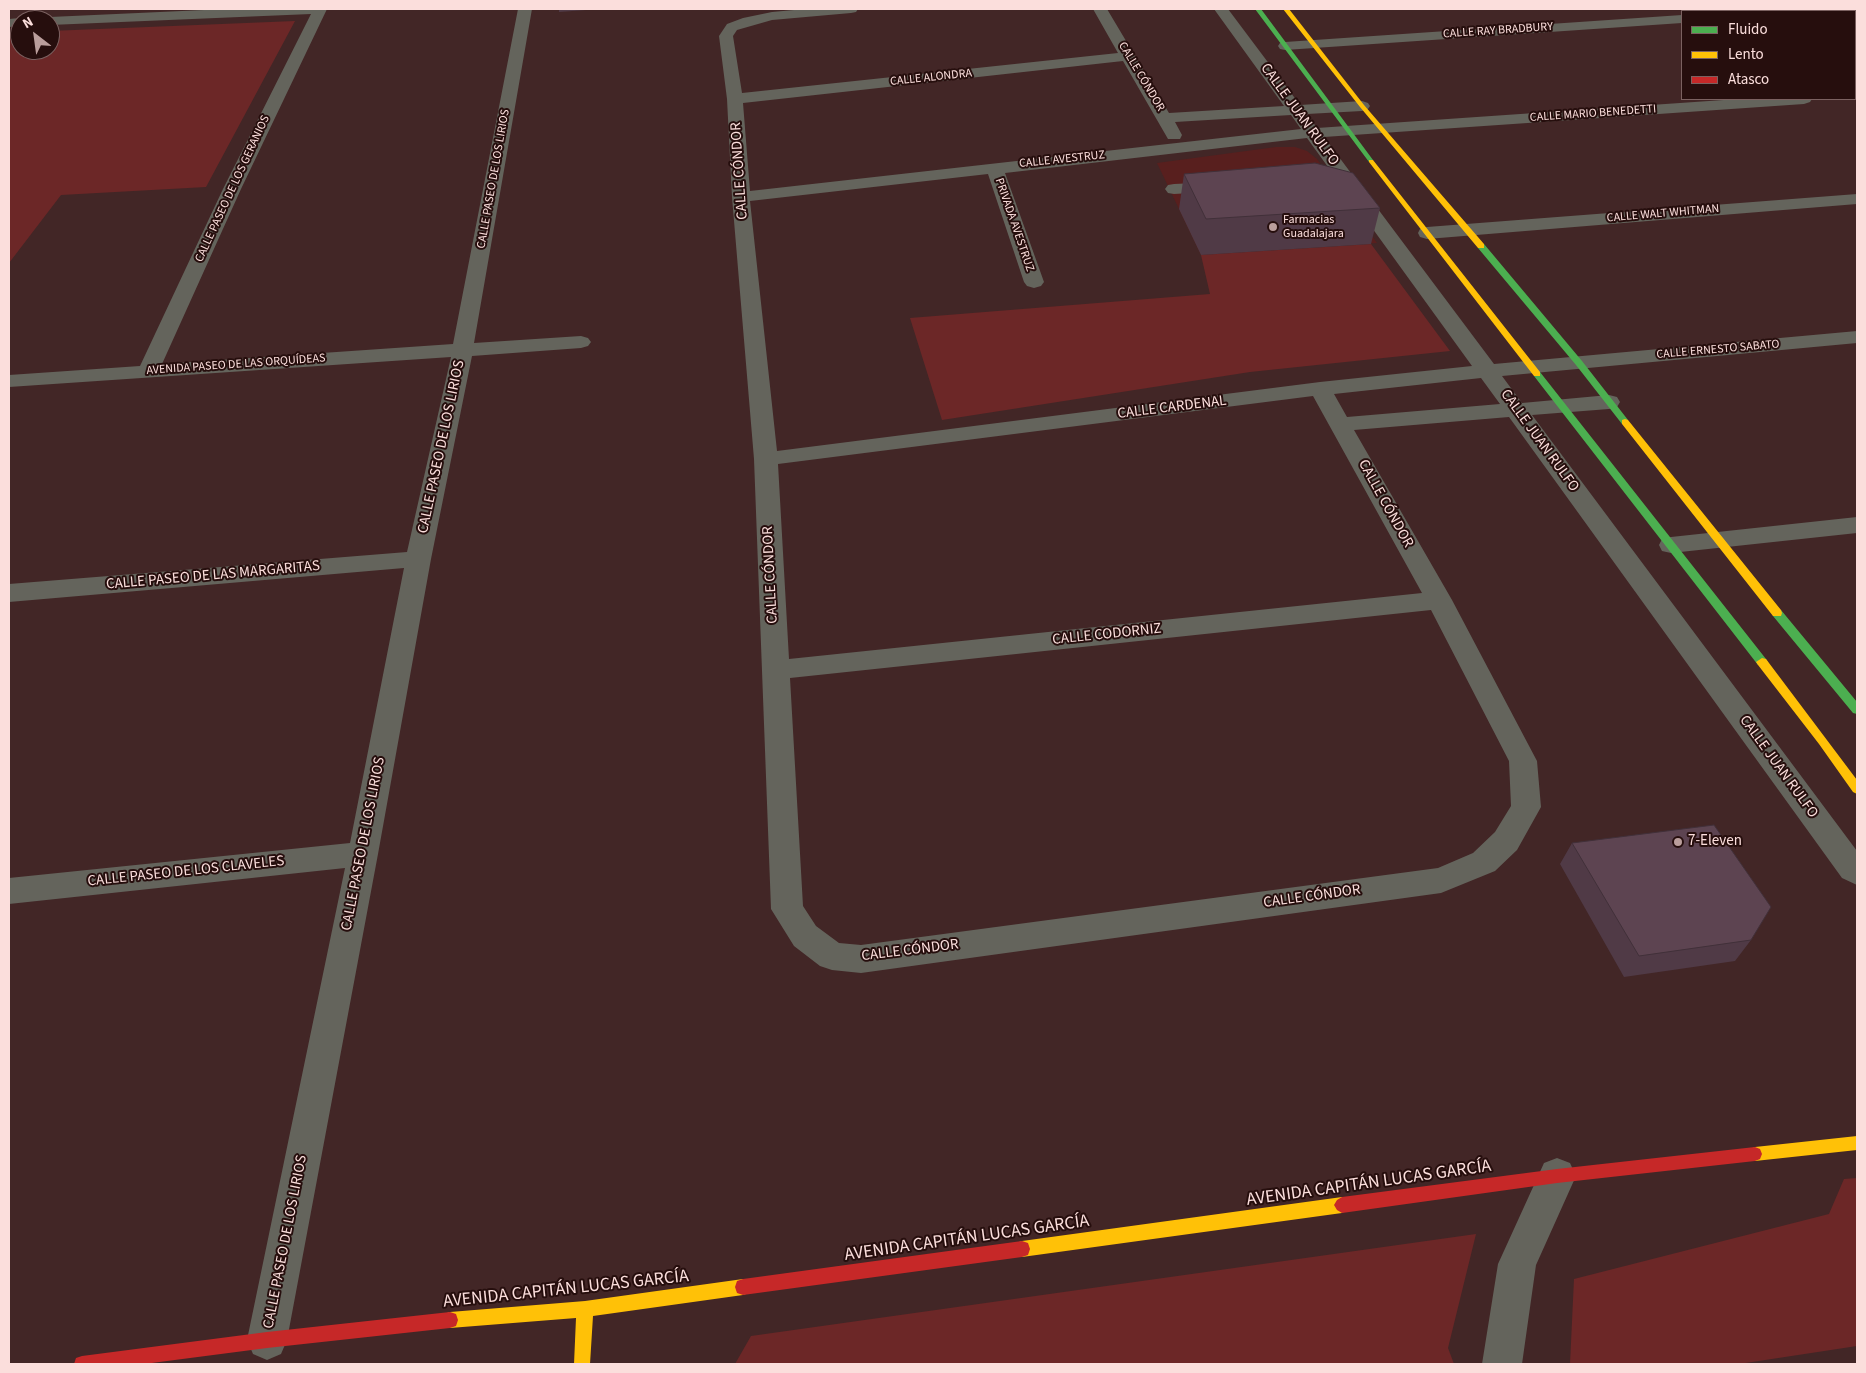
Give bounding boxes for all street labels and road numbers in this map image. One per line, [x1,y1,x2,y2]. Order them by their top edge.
street label: CALLE RAY BRADBURY [1443,20,1553,42]
street label: CALLE CÓNDOR [1115,40,1167,114]
street label: CALLE JUAN RULFO [1256,60,1342,170]
street label: CALLE ALONDRA [889,67,973,89]
street label: CALLE MARIO BENEDETTI [1529,102,1657,126]
street label: CALLE PASEO DE LOS LIRIOS [475,108,513,250]
street label: CALLE PASEO DE LOS GERANIOS [193,113,273,265]
street label: CALLE CÓNDOR [728,122,752,220]
street label: CALLE AVESTRUZ [1018,148,1106,172]
street label: PRIVADA AVESTRUZ [991,176,1037,274]
street label: CALLE WALT WHITMAN [1606,202,1720,226]
street label: CALLE ERNESTO SABATO [1656,337,1780,363]
street label: AVENIDA PASEO DE LAS ORQUÍDEAS [146,352,326,378]
street label: CALLE PASEO DE LOS LIRIOS [415,359,469,535]
street label: CALLE JUAN RULFO [1496,386,1582,496]
street label: CALLE CARDENAL [1116,392,1228,424]
street label: CALLE CÓNDOR [1353,457,1417,551]
street label: CALLE CÓNDOR [759,526,783,624]
street label: CALLE PASEO DE LAS MARGARITAS [105,558,321,594]
street label: CALLE CODORNIZ [1051,620,1163,650]
street label: CALLE JUAN RULFO [1735,712,1821,822]
street label: CALLE PASEO DE LOS LIRIOS [338,756,390,932]
street label: CALLE PASEO DE LOS CLAVELES [87,853,285,891]
street label: CALLE CÓNDOR [1262,881,1362,913]
street label: CALLE CÓNDOR [860,936,960,966]
street label: CALLE PASEO DE LOS LIRIOS [260,1154,312,1330]
street label: AVENIDA CAPITÁN LUCAS GARCÍA [1245,1156,1493,1212]
street label: AVENIDA CAPITÁN LUCAS GARCÍA [843,1211,1091,1267]
street label: AVENIDA CAPITÁN LUCAS GARCÍA [442,1266,690,1314]

